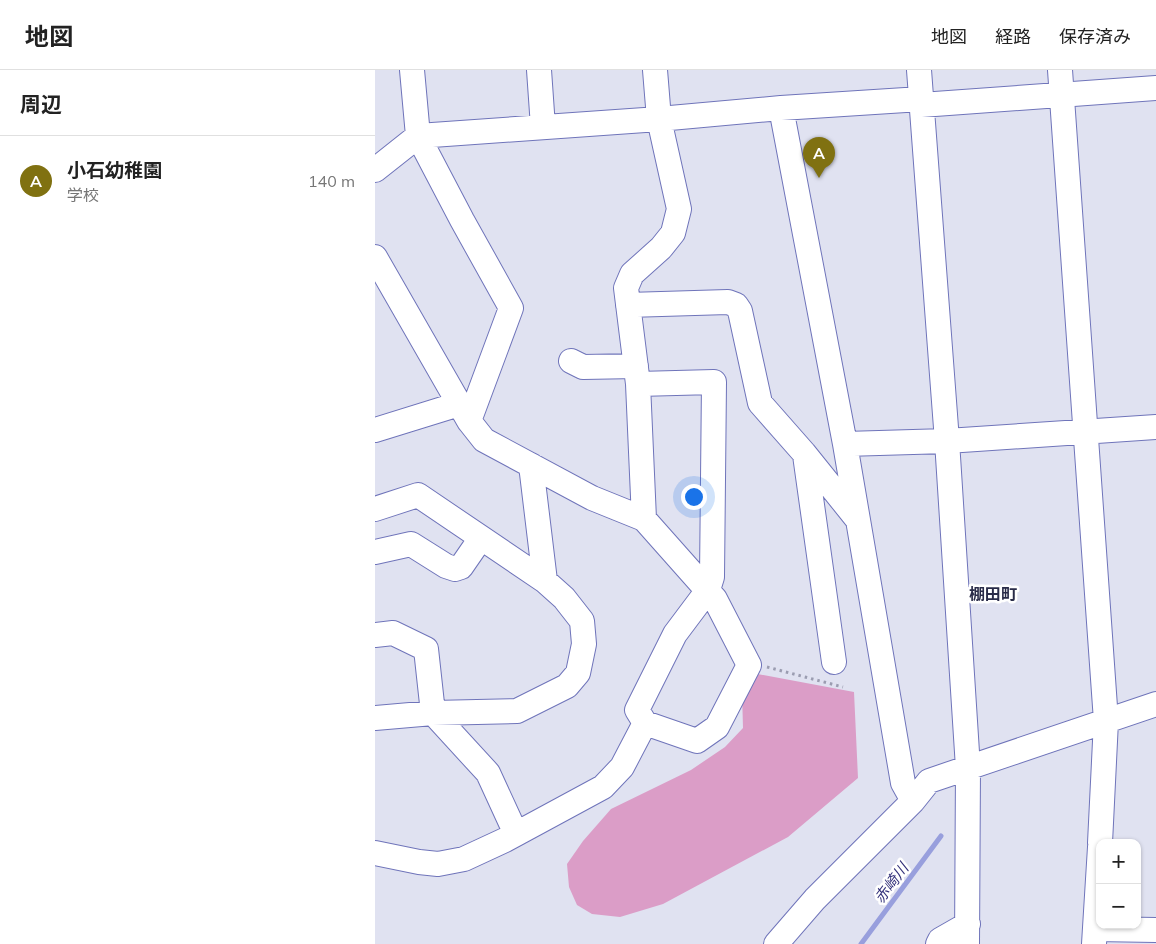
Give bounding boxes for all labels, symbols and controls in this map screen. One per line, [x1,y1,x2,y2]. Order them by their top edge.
text: 地図 [25,21,73,51]
text: 地図 [931,25,967,48]
text: 経路 [995,25,1031,48]
text: 保存済み [1059,25,1131,48]
text: 周辺 [20,91,62,117]
pin: A [803,137,835,178]
text: 小石幼稚園 [67,158,162,182]
text: A [30,171,42,191]
text: 140 m [308,171,355,191]
text: 学校 [67,185,99,205]
your location [681,484,707,510]
district label: 棚田町 [969,584,1017,604]
map controls [1096,839,1141,929]
button: + [1096,839,1141,884]
water label: 赤崎川 [870,858,913,907]
button: − [1096,884,1141,929]

